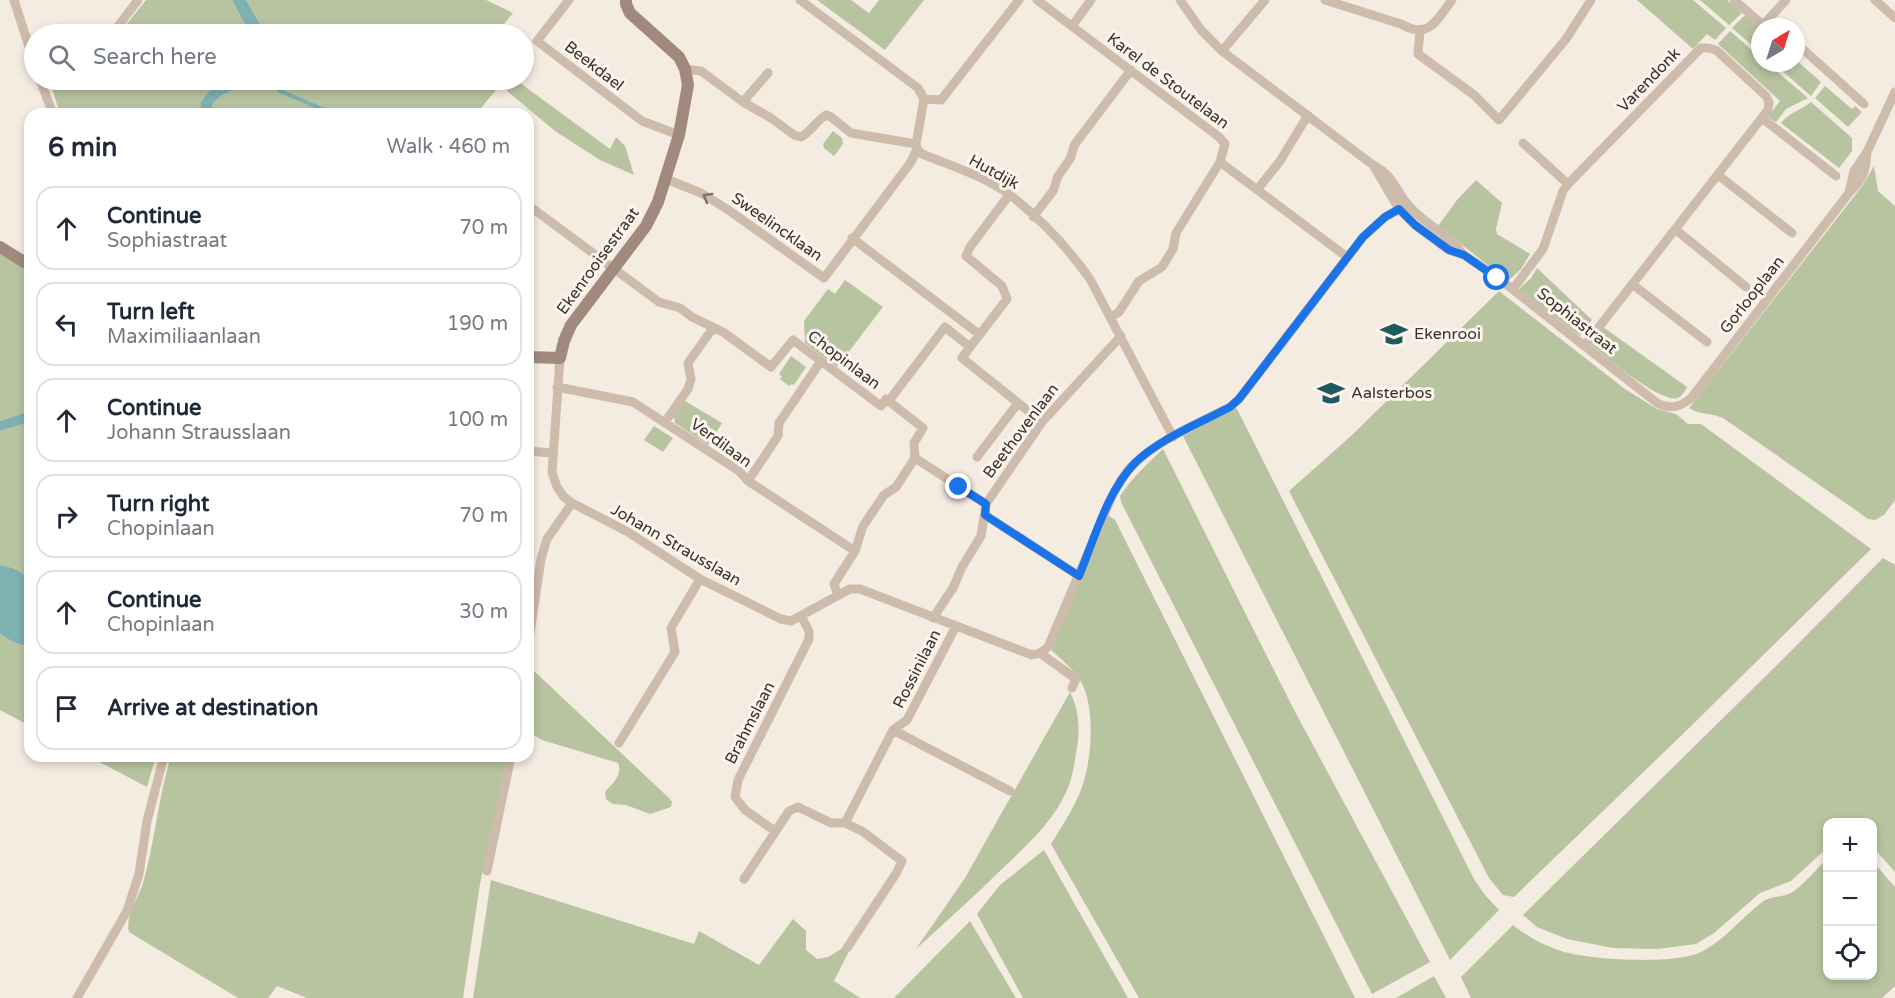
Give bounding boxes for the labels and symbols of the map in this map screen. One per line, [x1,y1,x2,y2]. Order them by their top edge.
north arrow [1751,18,1805,72]
street label: Karel de Stoutelaan [1103,29,1233,133]
street label: Beekdael [560,37,628,95]
street label: Varendonk [1613,43,1685,117]
street label: Hutdijk [965,150,1023,194]
street label: Sweelincklaan [728,188,826,266]
one-way arrow [703,193,713,204]
street label: Ekenrooisestraat [552,204,644,318]
street label: Gorlooplaan [1715,252,1789,338]
route start [1483,264,1509,290]
street label: Sophiastraat [1533,284,1621,358]
school or university icon: Ekenrooi [1379,319,1409,349]
place label: Ekenrooi [1414,324,1481,344]
street label: Chopinlaan [804,326,884,394]
school or university icon: Aalsterbos [1316,378,1346,408]
street label: Beethovenlaan [979,380,1063,482]
place label: Aalsterbos [1351,383,1432,403]
street label: Verdilaan [686,414,756,472]
route end [945,473,971,499]
street label: Johann Strausslaan [607,500,745,590]
street label: Rossinilaan [889,626,945,712]
street label: Brahmslaan [721,678,779,768]

